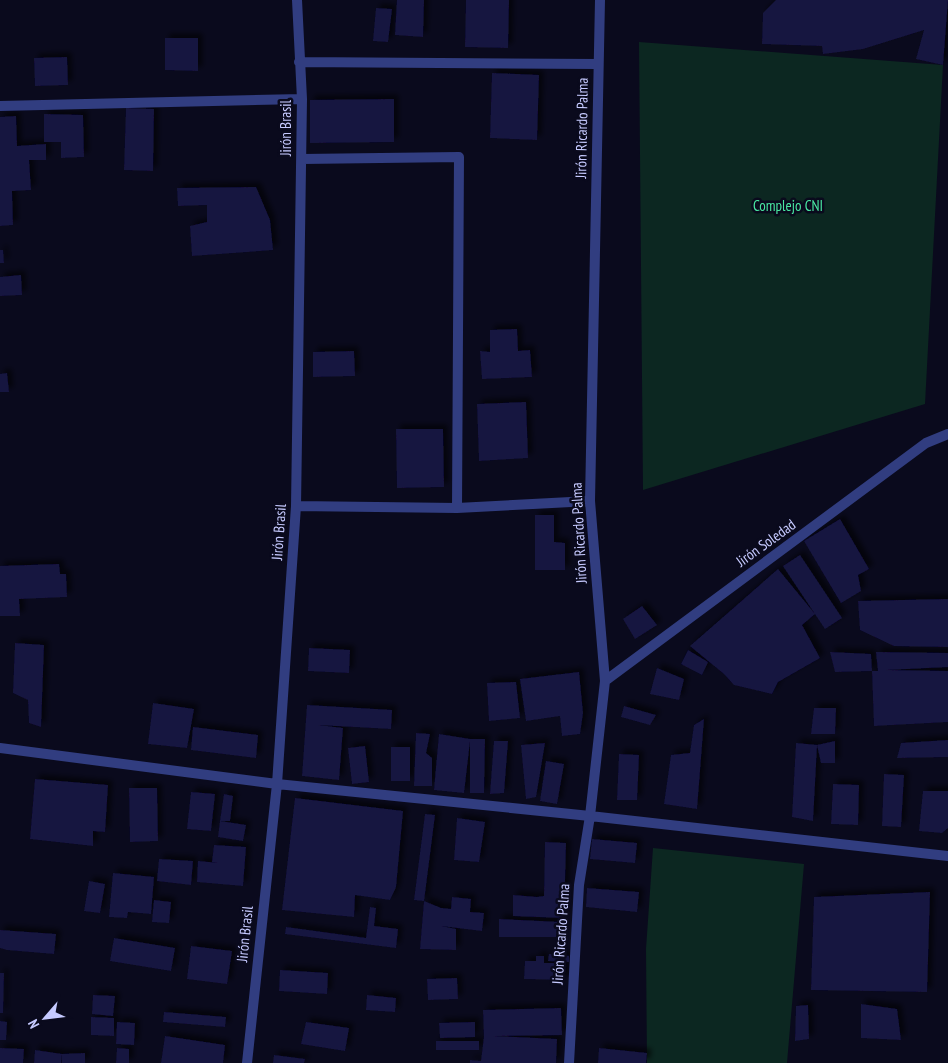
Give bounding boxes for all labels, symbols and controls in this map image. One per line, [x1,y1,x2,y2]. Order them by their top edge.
street label: Jirón Ricardo Palma [571,77,592,180]
street label: Jirón Brasil [276,99,295,157]
park label: Complejo CNI [753,196,823,215]
street label: Jirón Ricardo Palma [566,482,591,585]
street label: Jirón Brasil [267,503,290,562]
street label: Jirón Soledad [731,515,799,571]
street label: Jirón Ricardo Palma [547,883,573,986]
street label: Jirón Brasil [232,905,257,964]
north arrow [20,993,70,1043]
text: N [24,1017,43,1032]

